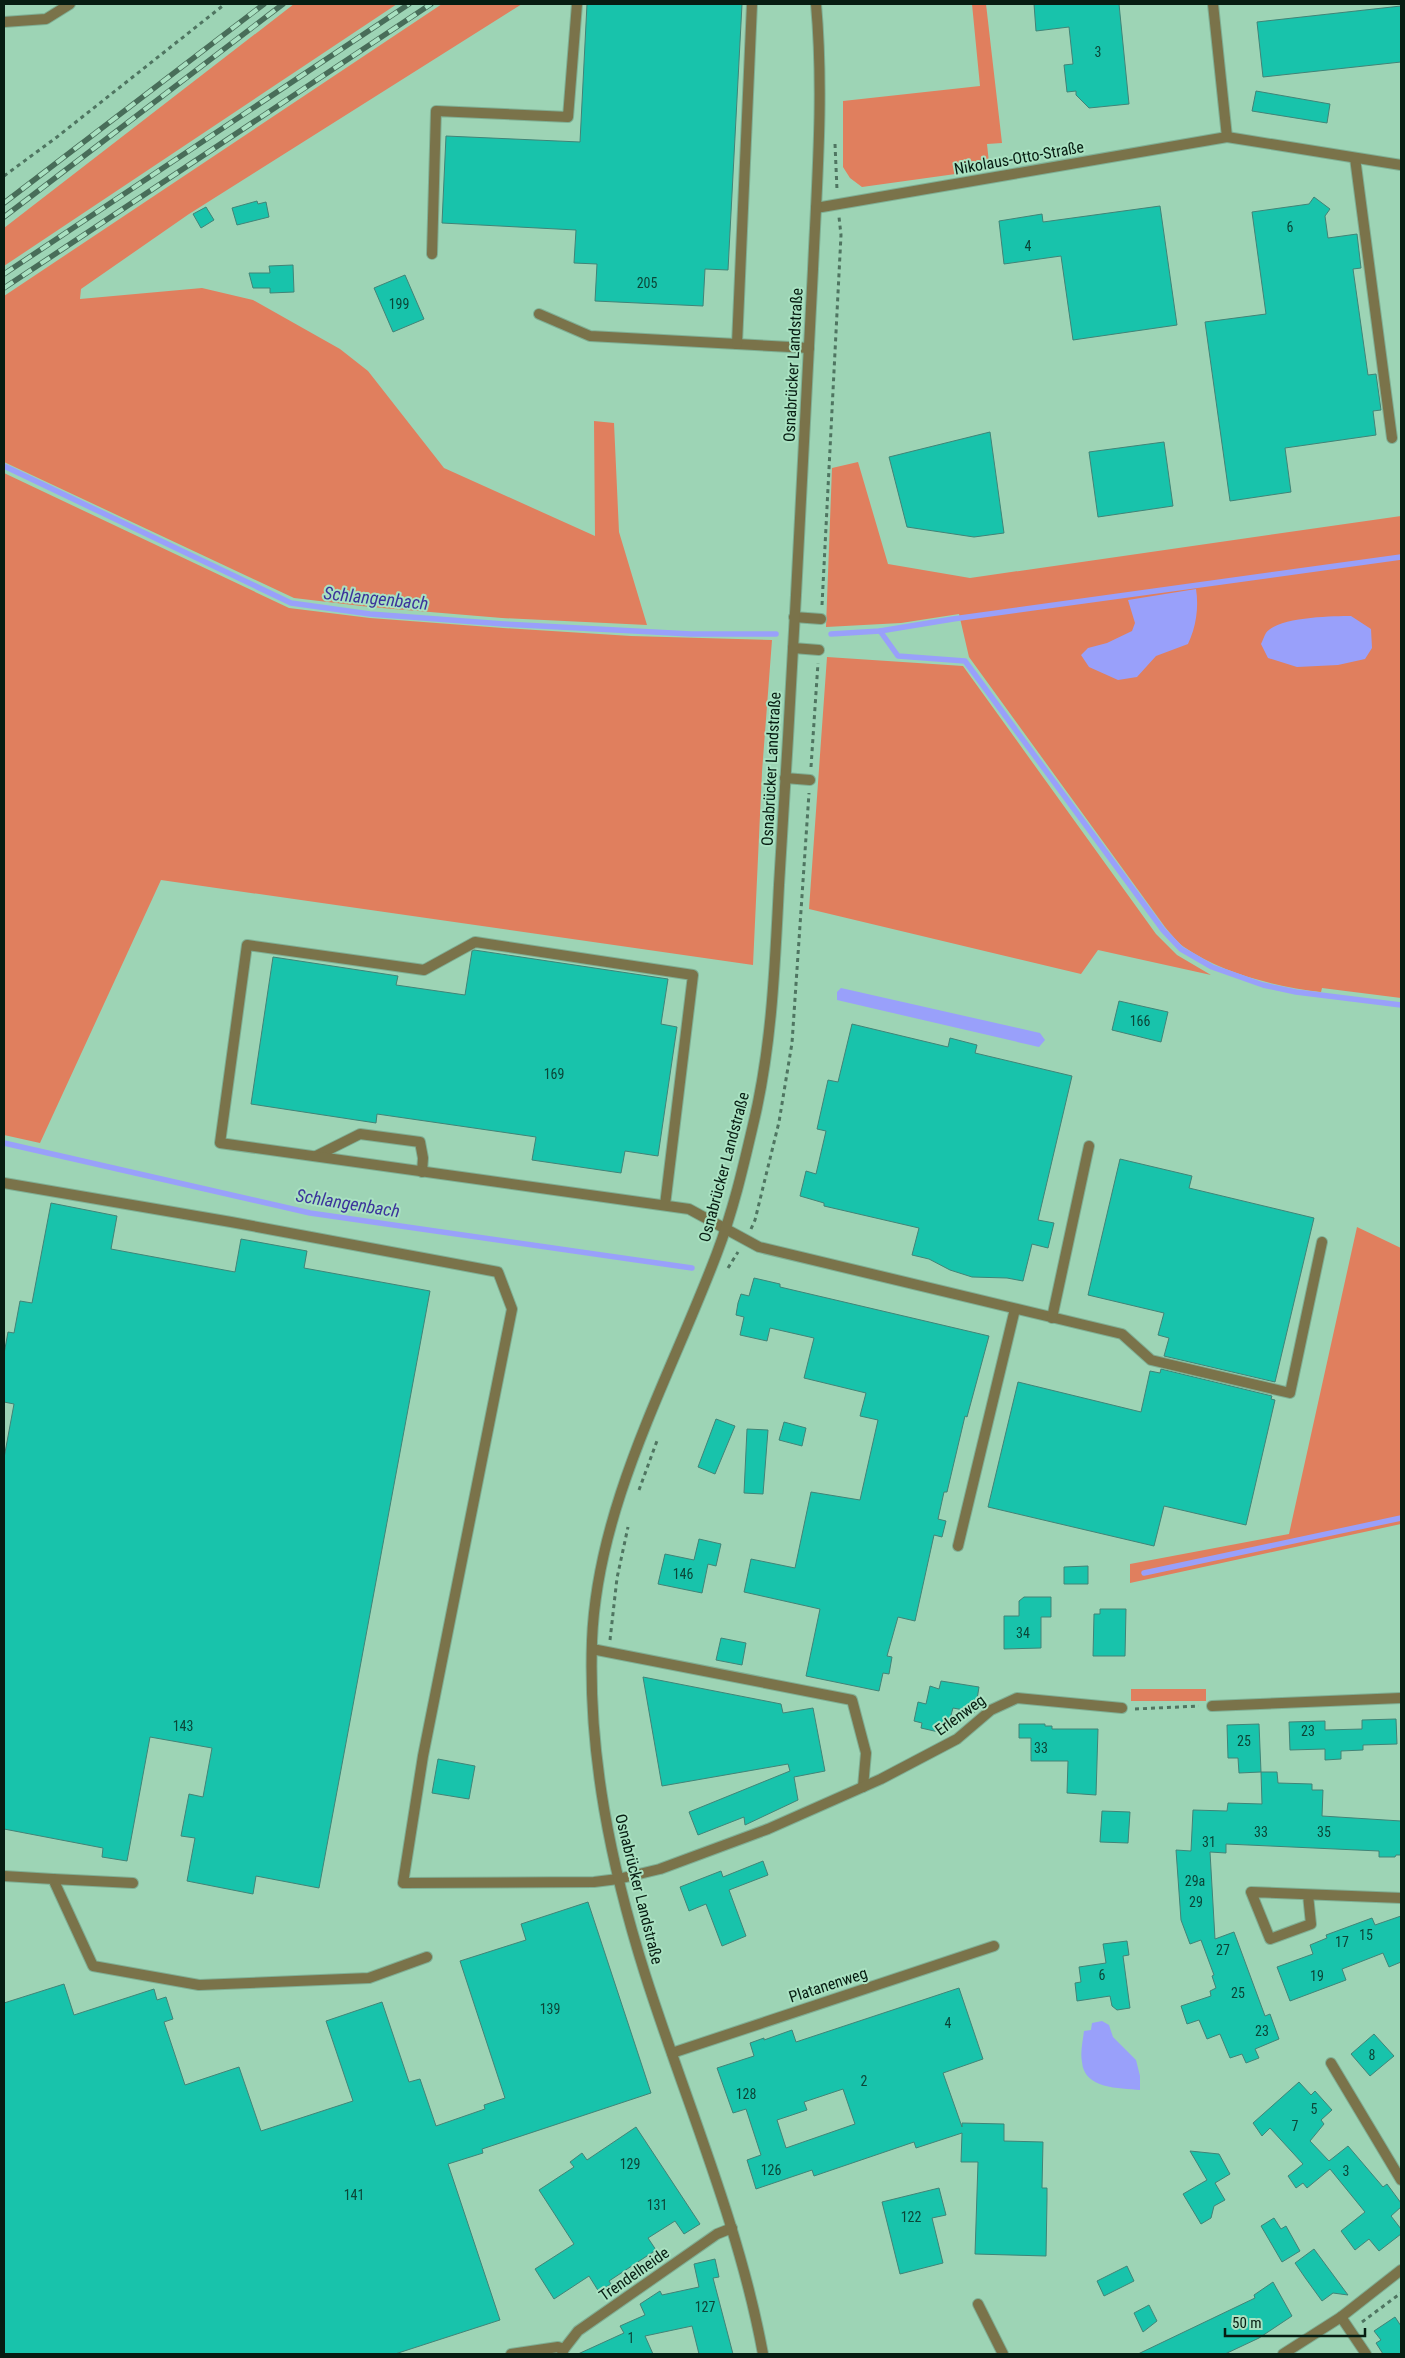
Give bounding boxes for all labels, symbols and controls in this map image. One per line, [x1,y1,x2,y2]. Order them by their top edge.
house number: 3 [1095,44,1101,60]
street label: Nikolaus-Otto-Straße [953,137,1085,179]
house number: 6 [1287,219,1294,235]
house number: 4 [1025,238,1032,254]
house number: 205 [637,275,657,291]
street label: Osnabrücker Landstraße [779,287,807,443]
house number: 199 [389,296,409,312]
water label: Schlangenbach [323,582,429,614]
street label: Osnabrücker Landstraße [757,691,785,847]
house number: 166 [1130,1013,1150,1029]
house number: 169 [544,1066,564,1082]
street label: Osnabrücker Landstraße [695,1090,753,1244]
water label: Schlangenbach [294,1184,402,1222]
house number: 146 [673,1566,693,1582]
house number: 34 [1016,1625,1030,1641]
street label: Erlenweg [931,1690,989,1740]
house number: 143 [173,1718,193,1734]
house number: 23 [1301,1723,1315,1739]
house number: 25 [1237,1733,1251,1749]
house number: 33 [1034,1740,1048,1756]
street label: Osnabrücker Landstraße [611,1812,667,1966]
house number: 33 [1254,1824,1268,1840]
house number: 35 [1317,1824,1331,1840]
house number: 31 [1202,1834,1216,1850]
house number: 29a [1185,1873,1205,1889]
house number: 29 [1189,1894,1203,1910]
house number: 15 [1359,1927,1373,1943]
house number: 17 [1335,1934,1349,1950]
house number: 27 [1216,1942,1230,1958]
street label: Platanenweg [786,1963,870,2007]
house number: 6 [1099,1967,1106,1983]
house number: 19 [1310,1968,1324,1984]
house number: 25 [1231,1985,1245,2001]
house number: 139 [540,2001,560,2017]
house number: 4 [945,2015,952,2031]
house number: 23 [1255,2023,1269,2039]
house number: 8 [1369,2047,1376,2063]
house number: 2 [861,2073,868,2089]
house number: 128 [736,2086,756,2102]
house number: 5 [1311,2101,1318,2117]
house number: 7 [1292,2118,1299,2134]
house number: 129 [620,2156,640,2172]
house number: 126 [761,2162,781,2178]
house number: 3 [1343,2163,1349,2179]
house number: 141 [344,2187,364,2203]
house number: 131 [647,2197,667,2213]
house number: 122 [901,2209,921,2225]
street label: Trendelheide [595,2243,673,2305]
house number: 127 [695,2299,715,2315]
scale bar [1225,2306,1365,2338]
text: 50 m [1232,2314,1262,2332]
house number: 1 [628,2330,634,2346]

